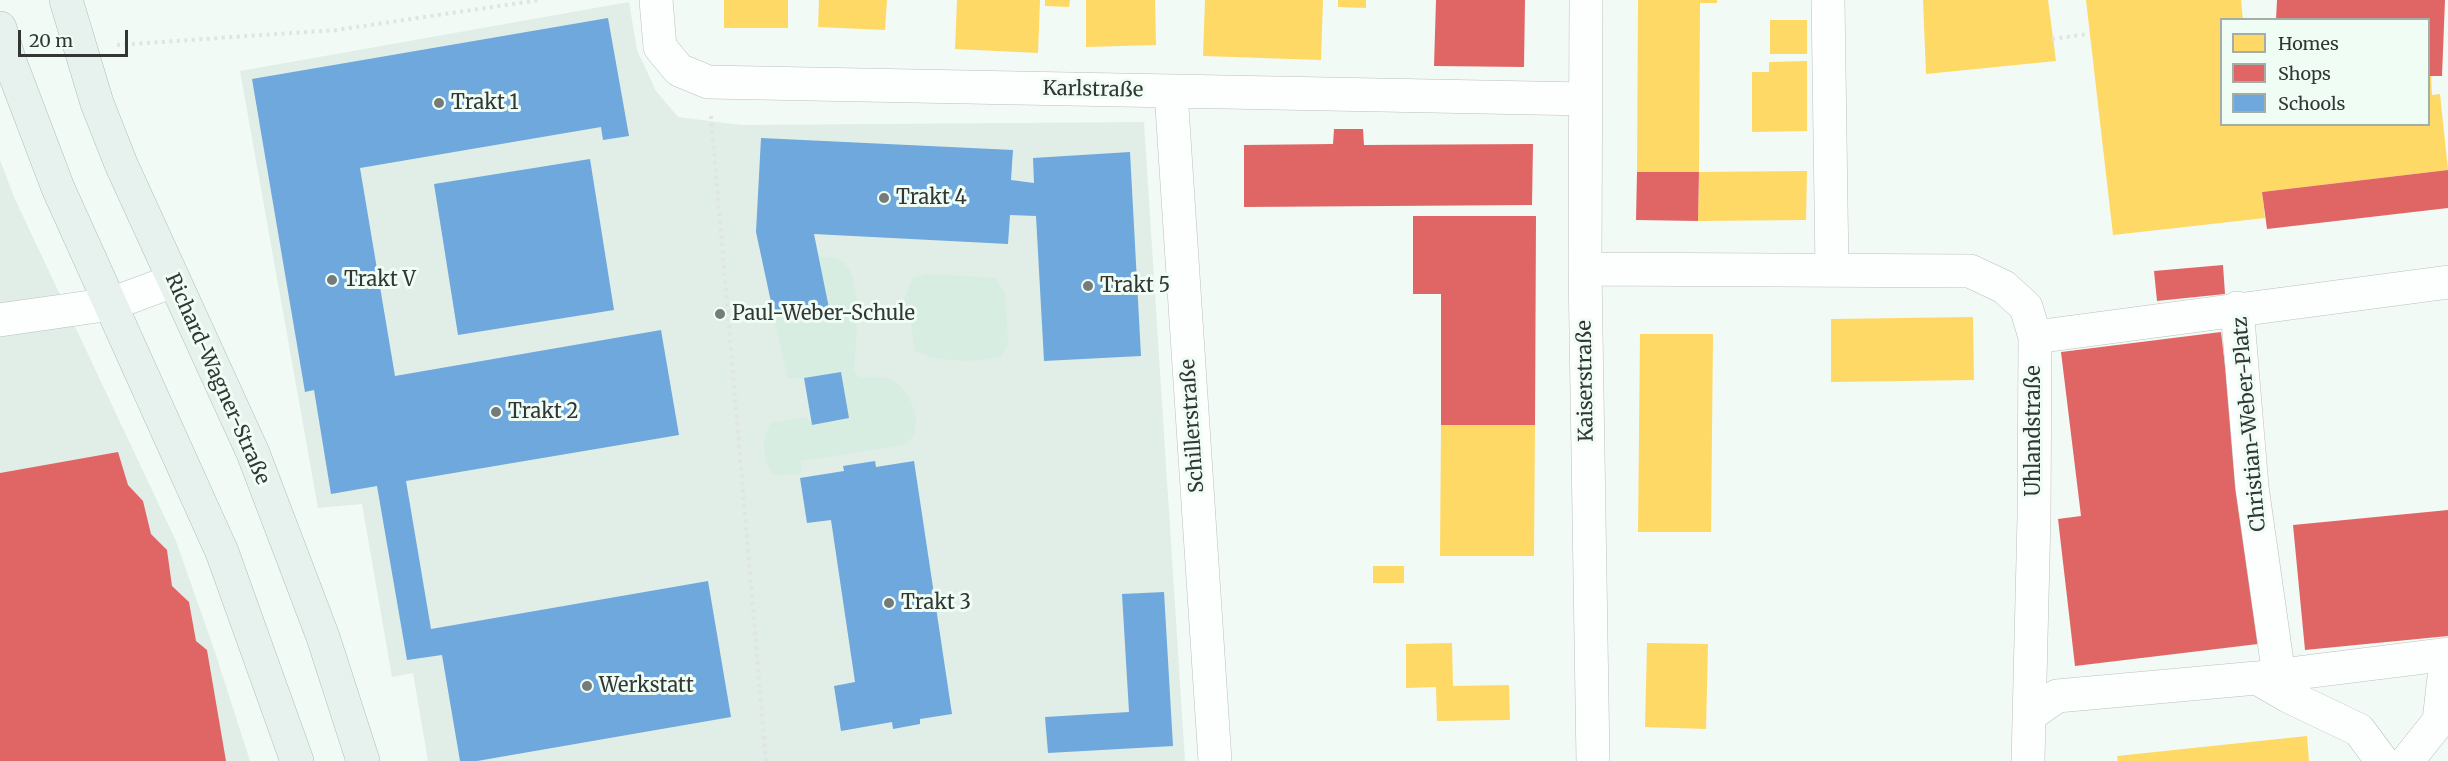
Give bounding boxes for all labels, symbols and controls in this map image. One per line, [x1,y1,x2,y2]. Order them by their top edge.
scale bar [21,18,130,56]
legend [2220,18,2430,126]
text: 20 m [29,29,73,52]
text: Homes [2278,32,2339,55]
text: Shops [2278,62,2331,85]
street label: Karlstraße [1042,77,1144,103]
place label: Trakt 1 [451,91,519,115]
text: Schools [2278,92,2345,115]
marker: Trakt 1 [432,96,446,110]
place label: Trakt 4 [896,186,967,210]
marker: Trakt 4 [877,191,891,205]
place label: Trakt V [344,268,416,292]
street label: Richard-Wagner-Straße [160,270,274,488]
marker: Trakt V [325,273,339,287]
place label: Trakt 5 [1100,274,1170,298]
marker: Trakt 5 [1081,279,1095,293]
place label: Paul-Weber-Schule [732,302,915,326]
marker: Paul-Weber-Schule [713,307,727,321]
street label: Christian-Weber-Platz [2229,316,2271,532]
street label: Kaiserstraße [1573,320,1599,442]
street label: Schillerstraße [1176,358,1210,494]
street label: Uhlandstraße [2022,365,2046,497]
place label: Trakt 2 [508,400,578,424]
marker: Trakt 2 [489,405,503,419]
place label: Trakt 3 [901,591,971,615]
marker: Trakt 3 [882,596,896,610]
place label: Werkstatt [599,674,694,698]
marker: Werkstatt [580,679,594,693]

